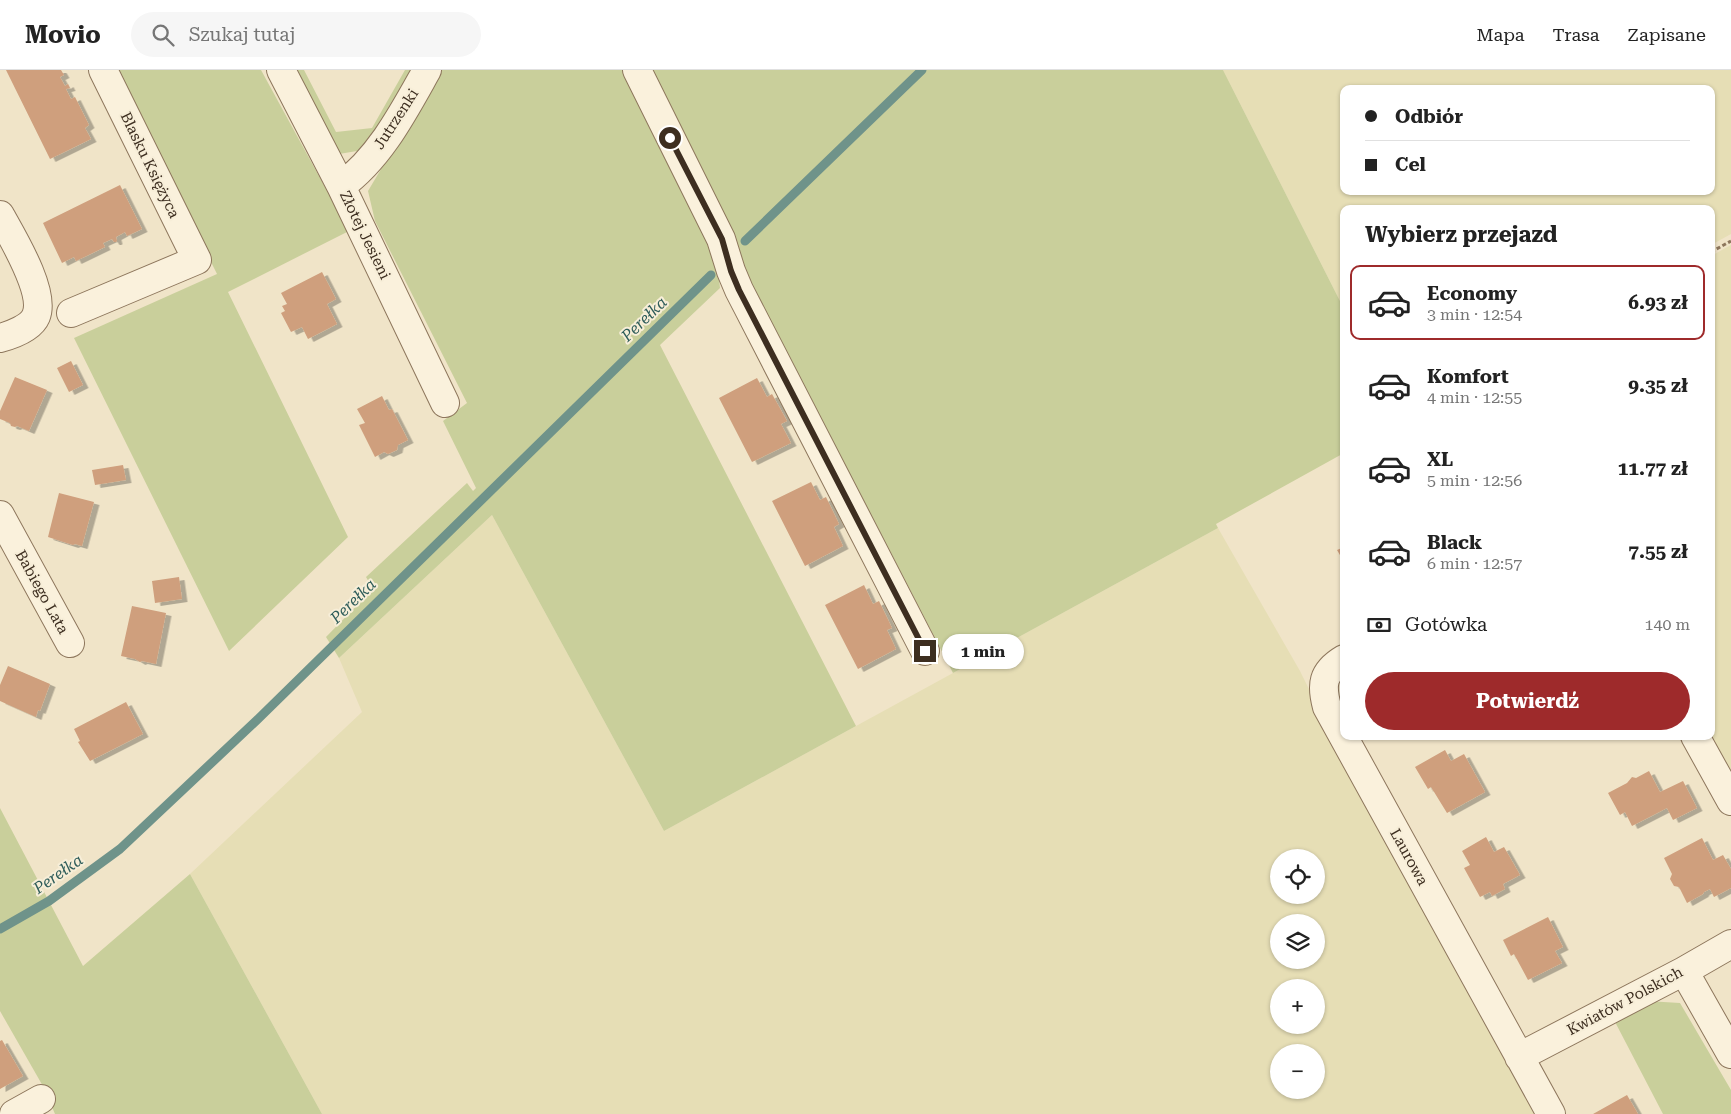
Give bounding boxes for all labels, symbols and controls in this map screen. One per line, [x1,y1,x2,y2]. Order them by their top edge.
search box [131,12,481,57]
text: Movio [25,21,101,49]
icon: search [149,21,177,49]
text: Szukaj tutaj [189,23,295,46]
text: Mapa [1476,24,1524,45]
text: Trasa [1552,24,1600,45]
text: Zapisane [1628,24,1706,45]
street label: Jutrzenki [370,85,422,153]
text: Odbiór [1395,105,1463,128]
street label: Blasku Księżyca [117,109,183,221]
route start [659,127,681,149]
text: Cel [1395,153,1426,176]
street label: Złotej Jesieni [336,188,394,282]
text: Wybierz przejazd [1365,222,1557,247]
icon: car [1367,280,1412,325]
text: Economy [1427,282,1517,305]
text: 6.93 zł [1628,291,1688,314]
water label: Perełka [617,292,671,346]
text: 3 min · 12:54 [1427,305,1522,324]
icon: car [1367,363,1412,408]
text: Komfort [1427,365,1509,388]
text: 9.35 zł [1628,374,1688,397]
text: 4 min · 12:55 [1427,388,1522,407]
icon: car [1367,446,1412,491]
text: XL [1427,448,1453,471]
text: 11.77 zł [1618,457,1688,480]
text: 5 min · 12:56 [1427,471,1522,490]
icon: car [1367,529,1412,574]
text: Black [1427,531,1482,554]
text: 7.55 zł [1628,540,1688,563]
street label: Babiego Lata [12,547,72,637]
text: 6 min · 12:57 [1427,554,1522,573]
water label: Perełka [326,574,380,628]
icon: cash [1365,611,1393,639]
text: Gotówka [1405,613,1487,636]
text: 140 m [1644,615,1690,634]
callout: 1 min [942,634,1025,668]
route end [914,640,936,662]
text: 1 min [961,642,1005,661]
button: Potwierdź [1365,672,1690,730]
street label: Laurowa [1386,825,1432,889]
map controls [1270,849,1325,1099]
button: locate [1270,849,1325,904]
water label: Perełka [29,850,87,898]
button: layers [1270,914,1325,969]
street label: Kwiatów Polskich [1564,963,1686,1039]
button: + [1270,979,1325,1034]
button: − [1270,1044,1325,1099]

